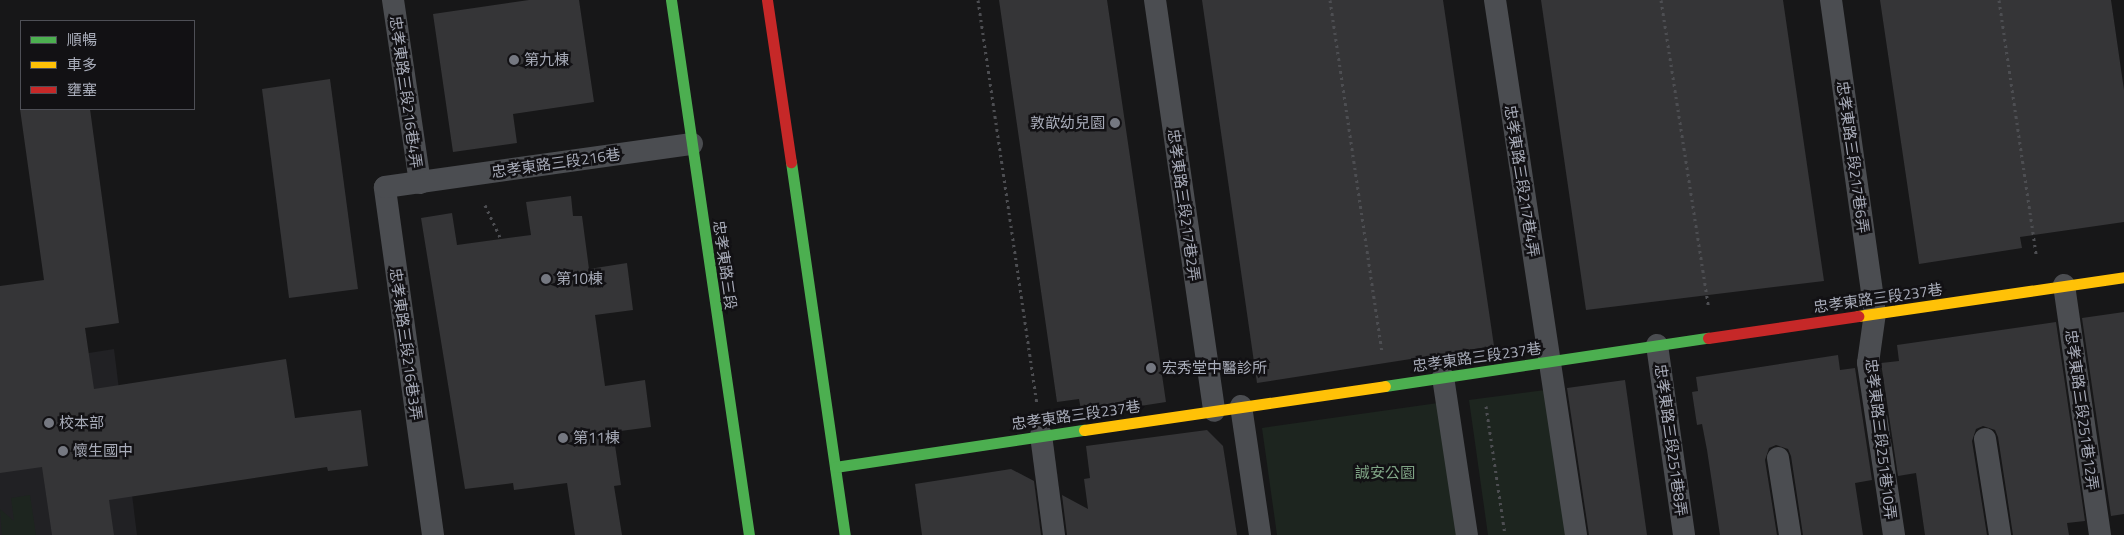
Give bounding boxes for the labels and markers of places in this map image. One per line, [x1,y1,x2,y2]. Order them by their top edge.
place label: 第九棟 [524,51,569,69]
marker: 第九棟 [508,54,520,66]
place label: 敦歆幼兒園 [1030,114,1105,132]
marker: 敦歆幼兒園 [1109,117,1121,129]
place label: 第10棟 [556,270,603,288]
marker: 第10棟 [540,273,552,285]
place label: 宏秀堂中醫診所 [1162,359,1267,377]
marker: 宏秀堂中醫診所 [1144,361,1158,375]
place label: 校本部 [59,414,104,432]
marker: 校本部 [43,417,55,429]
place label: 第11棟 [573,429,620,447]
marker: 第11棟 [557,432,569,444]
place label: 懷生國中 [73,442,133,460]
marker: 懷生國中 [57,445,69,457]

